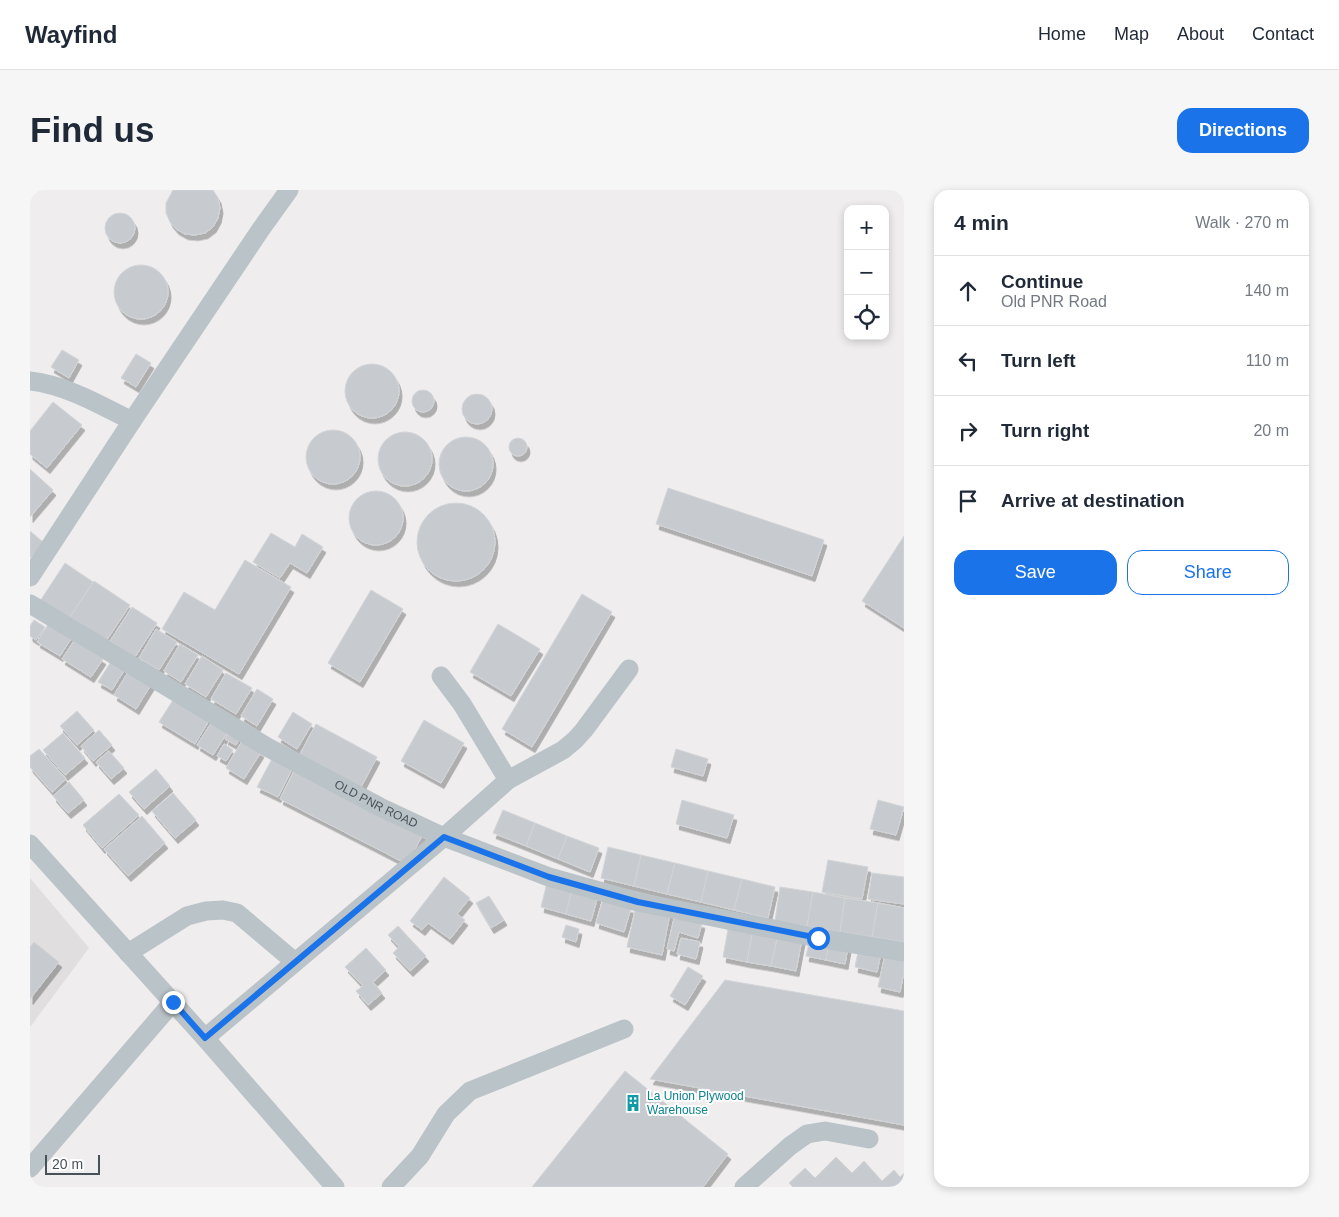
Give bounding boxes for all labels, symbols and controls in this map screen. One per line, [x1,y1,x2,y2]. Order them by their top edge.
text: Wayfind [25,21,117,48]
text: Home [1038,24,1086,44]
text: Map [1114,24,1149,44]
text: About [1177,24,1224,44]
text: Contact [1252,24,1314,44]
button: Directions [1177,108,1309,153]
text: Find us [30,110,154,149]
map controls [844,205,889,340]
button: + [844,205,889,250]
text: 4 min [954,211,1009,234]
text: Walk · 270 m [1195,214,1289,231]
button: − [844,250,889,295]
text: Continue [1001,271,1083,292]
icon: ahead [954,277,982,305]
text: 140 m [1245,282,1289,299]
text: Old PNR Road [1001,293,1107,310]
button: locate [844,295,889,340]
icon: left [954,347,982,375]
text: Turn left [1001,350,1076,371]
text: 110 m [1246,352,1289,369]
icon: right [954,417,982,445]
text: Turn right [1001,420,1089,441]
text: 20 m [1253,422,1289,439]
icon: arrive [954,487,982,515]
text: Arrive at destination [1001,490,1185,511]
button: Save [954,550,1117,595]
button: Share [1127,550,1289,595]
street label: OLD PNR ROAD [332,777,420,831]
route start [807,927,830,950]
route end [162,991,185,1014]
place label: La Union Plywood Warehouse [647,1089,744,1117]
building icon: La Union Plywood Warehouse [623,1093,643,1113]
scale bar [45,1152,100,1175]
text: 20 m [52,1156,83,1172]

